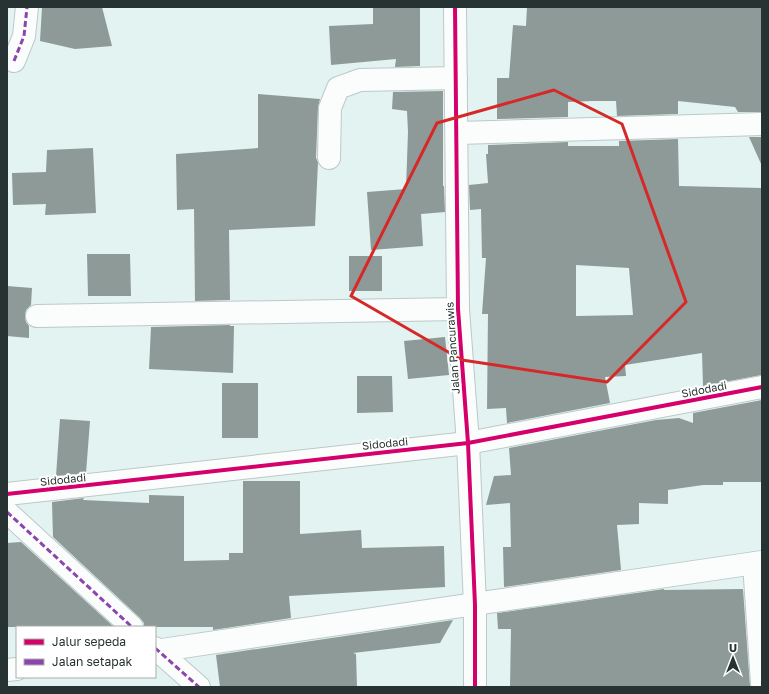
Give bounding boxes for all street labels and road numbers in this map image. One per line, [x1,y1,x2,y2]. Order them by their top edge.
street label: Jalan Pancurawis [442,301,462,394]
street label: Sidodadi [680,378,728,400]
street label: Sidodadi [361,434,409,452]
street label: Sidodadi [39,470,87,488]

